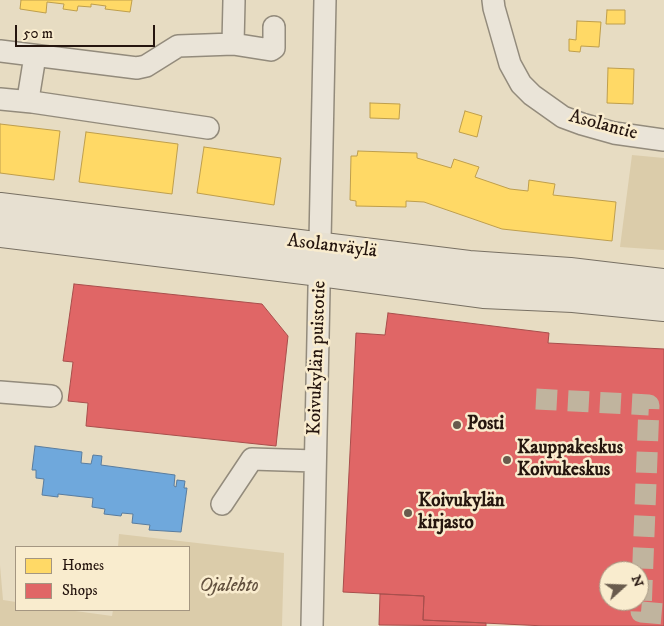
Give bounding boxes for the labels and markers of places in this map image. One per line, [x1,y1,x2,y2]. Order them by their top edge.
place label: Posti [467,414,504,436]
marker: Posti [451,419,463,431]
place label: Kauppakeskus Koivukeskus [517,438,623,482]
marker: Kauppakeskus Koivukeskus [501,454,513,466]
place label: Koivukylän kirjasto [418,491,505,535]
marker: Koivukylän kirjasto [402,507,414,519]

